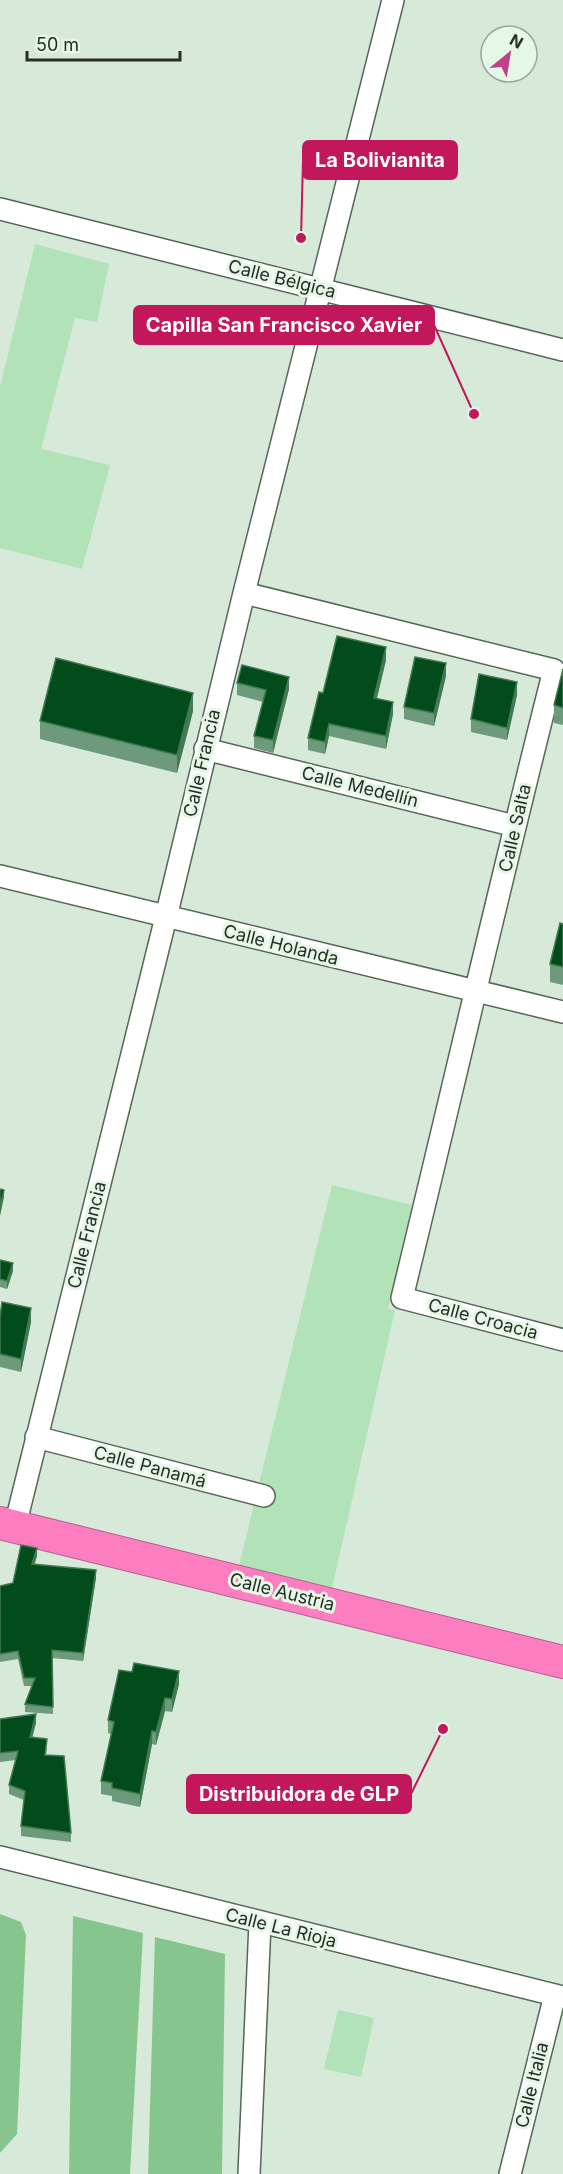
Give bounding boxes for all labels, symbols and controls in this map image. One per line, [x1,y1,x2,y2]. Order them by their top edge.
scale bar [27,24,180,62]
north arrow [479,24,539,84]
text: N [506,29,527,53]
text: 50 m [36,34,79,55]
callout: La Bolivianita [303,141,457,179]
text: La Bolivianita [315,148,445,172]
street label: Calle Bélgica [226,255,338,302]
callout: Capilla San Francisco Xavier [134,306,434,344]
text: Capilla San Francisco Xavier [146,313,422,337]
street label: Calle Francia [179,707,224,819]
street label: Calle Medellín [300,762,421,811]
street label: Calle Salta [494,782,535,874]
street label: Calle Holanda [221,920,341,969]
street label: Calle Francia [63,1179,110,1291]
street label: Calle Croacia [426,1294,540,1343]
street label: Calle Panamá [92,1441,209,1492]
street label: Calle Austria [227,1568,337,1615]
callout: Distribuidora de GLP [187,1775,411,1813]
text: Distribuidora de GLP [199,1782,399,1806]
street label: Calle La Rioja [223,1904,339,1952]
street label: Calle Italia [511,2040,552,2130]

